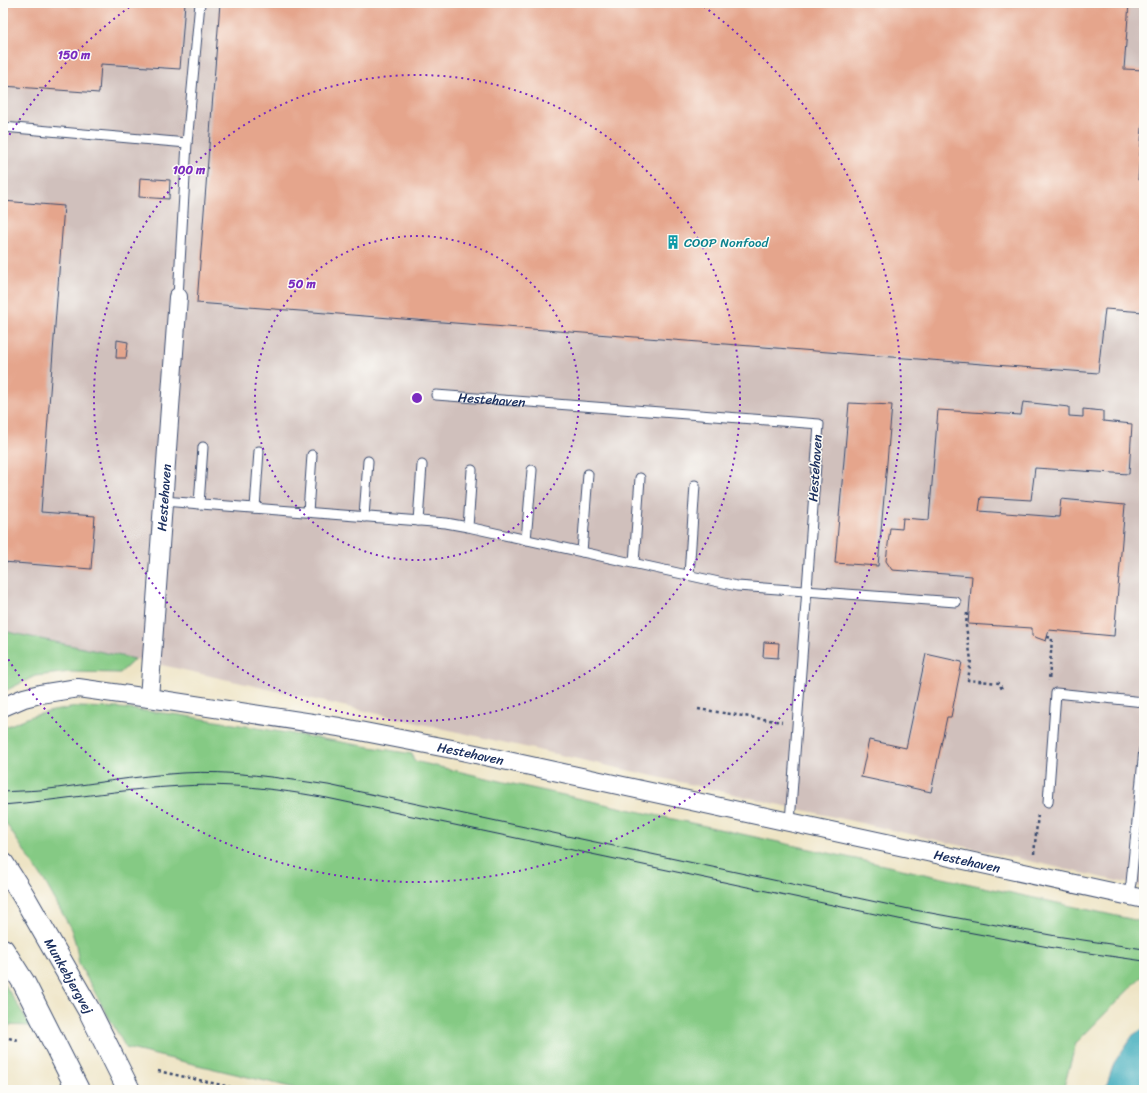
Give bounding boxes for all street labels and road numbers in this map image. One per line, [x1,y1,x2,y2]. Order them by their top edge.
street label: Hestehaven [457,385,526,413]
street label: Hestehaven [801,434,829,502]
street label: Hestehaven [150,463,177,532]
street label: Hestehaven [436,735,506,771]
street label: Hestehaven [932,842,1003,879]
street label: Munkebjergvej [38,933,101,1019]

